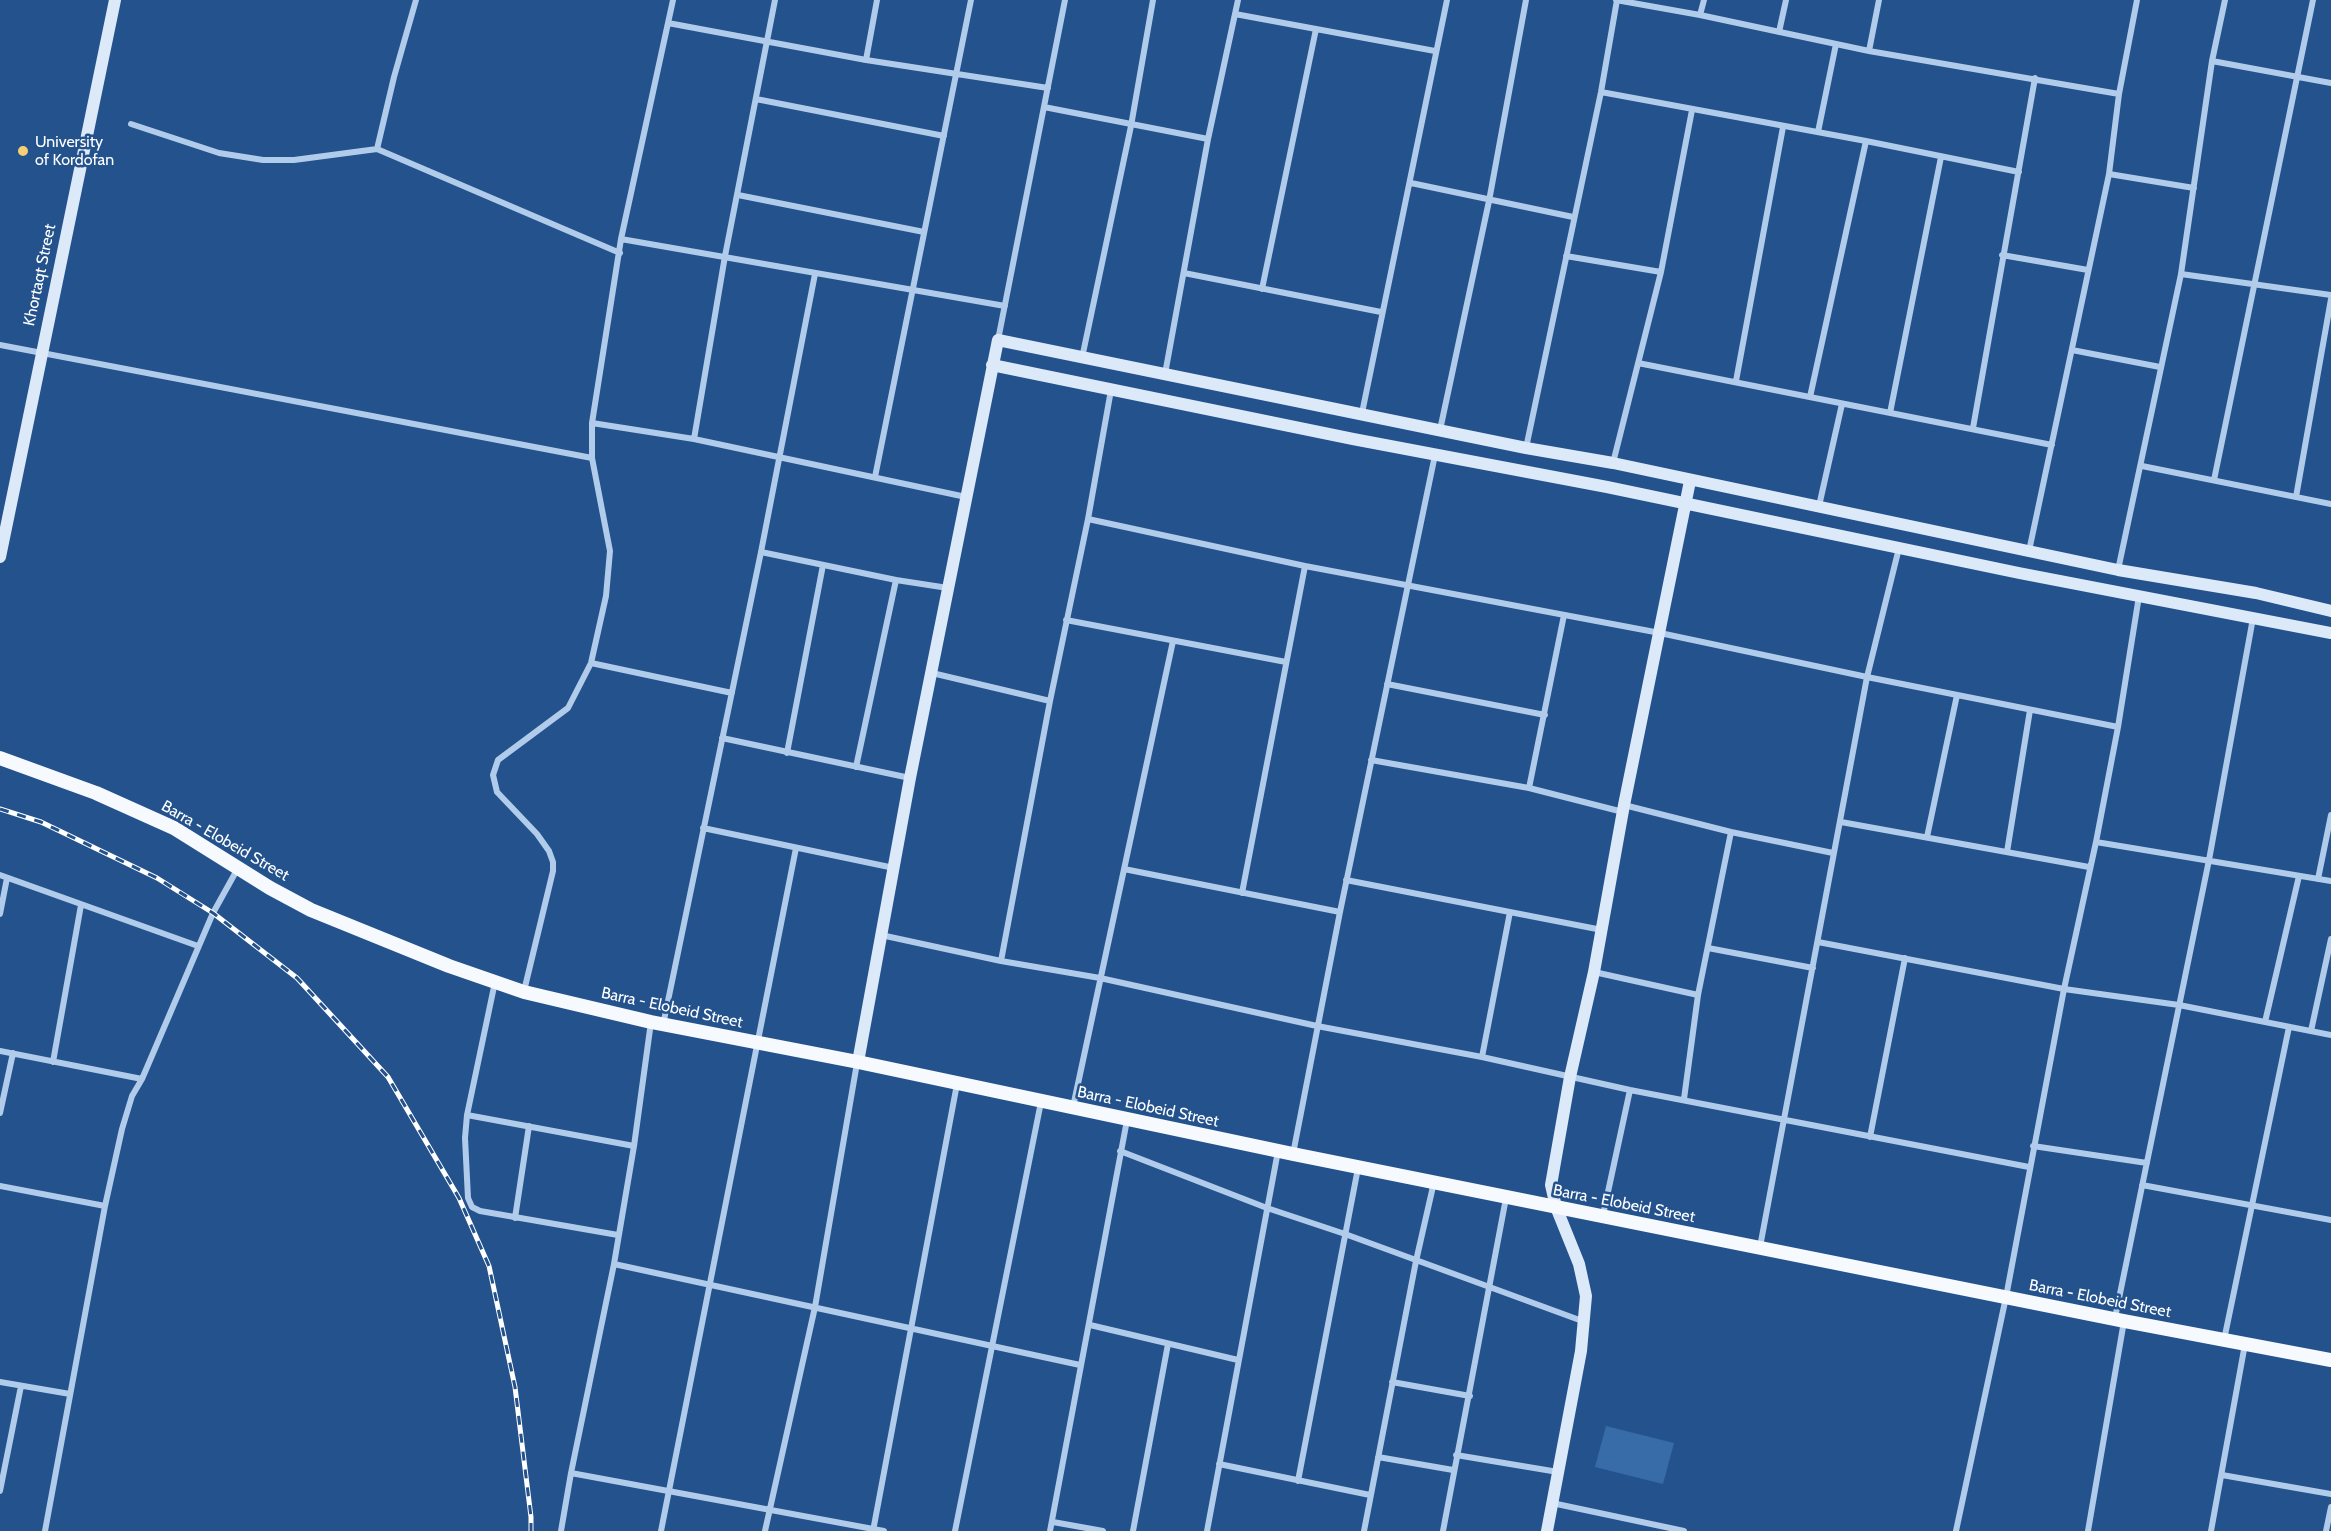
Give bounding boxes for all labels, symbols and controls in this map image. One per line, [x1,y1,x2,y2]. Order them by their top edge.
place label: University of Kordofan [35,132,114,170]
marker: University of Kordofan [16,144,30,158]
street label: Khortaqt Street [20,222,60,328]
street label: Barra - Elobeid Street [158,797,292,885]
street label: Barra - Elobeid Street [599,984,745,1032]
street label: Barra - Elobeid Street [1075,1083,1221,1131]
street label: Barra - Elobeid Street [1551,1181,1697,1227]
street label: Barra - Elobeid Street [2027,1276,2173,1322]

